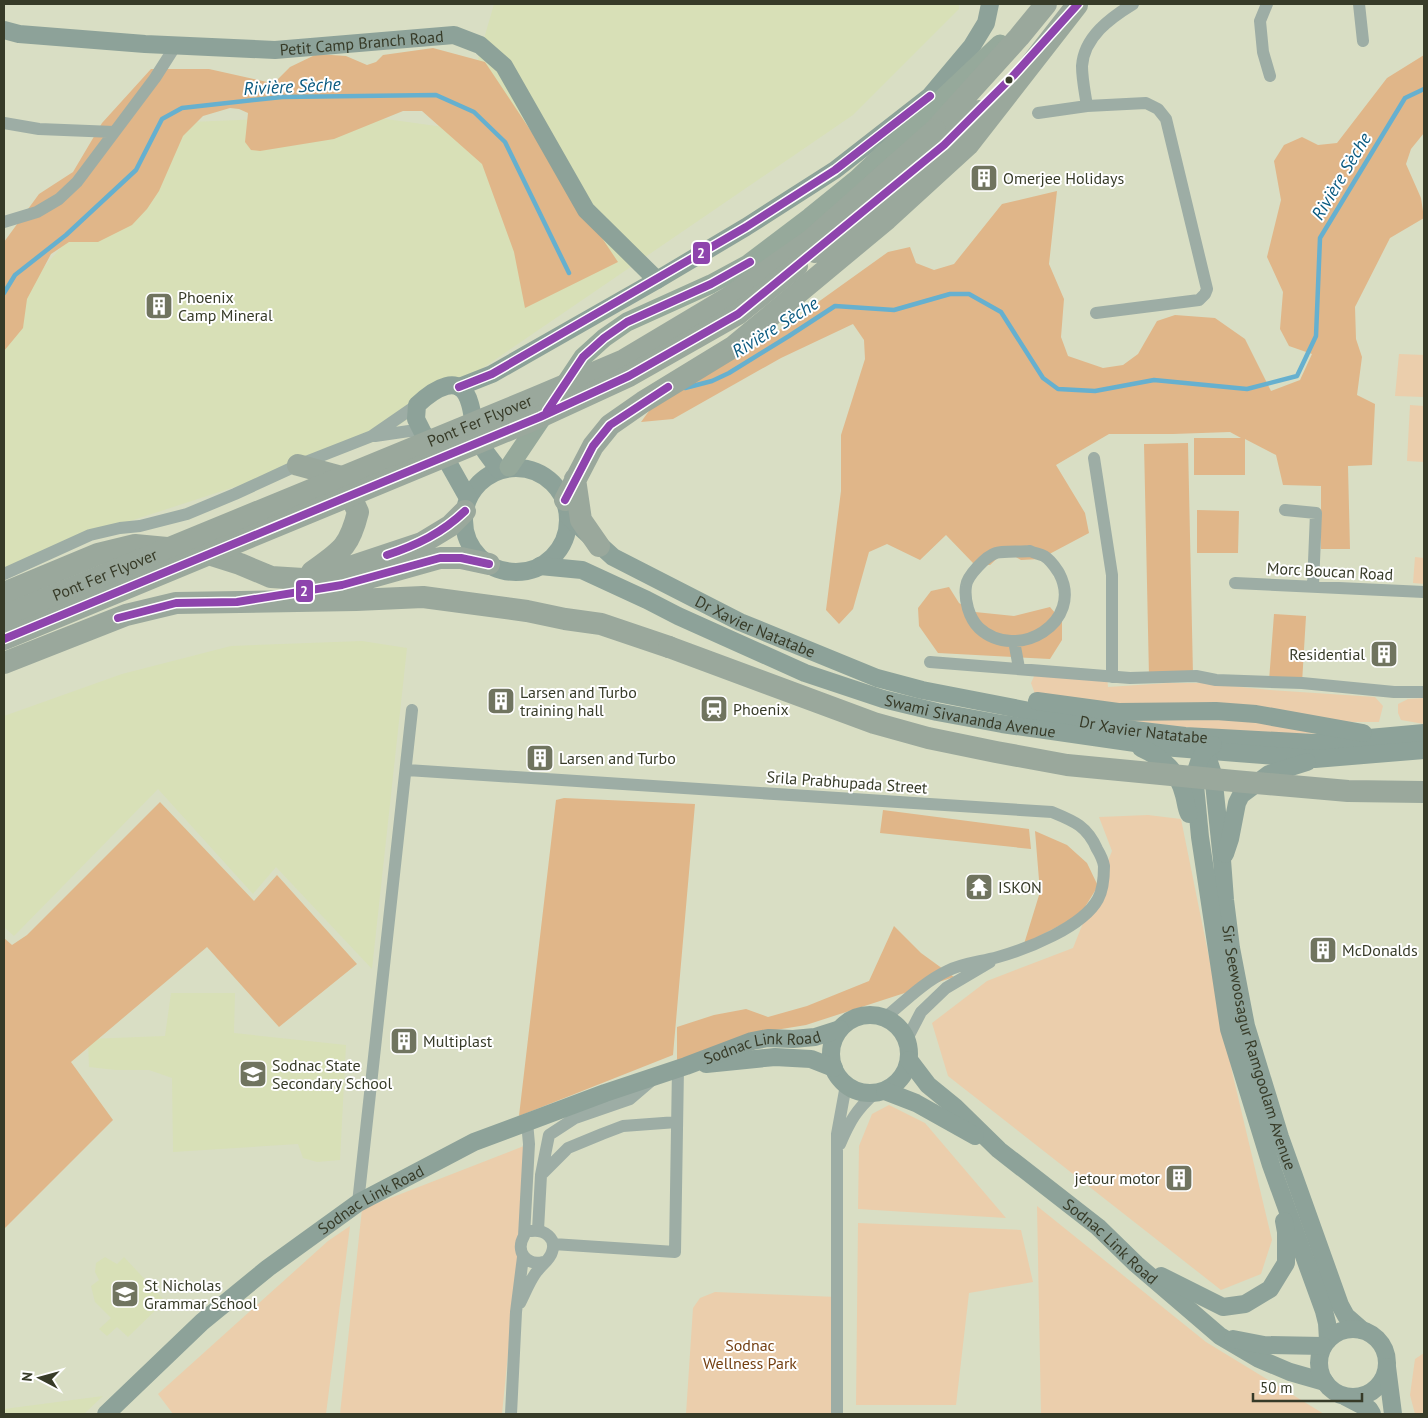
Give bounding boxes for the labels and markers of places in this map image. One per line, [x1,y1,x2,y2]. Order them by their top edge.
unlabelled marker [1004,75,1014,85]
building icon: Omerjee Holidays [969,163,999,193]
place label: Omerjee Holidays [1003,168,1124,188]
place label: Phoenix Camp Mineral [178,287,273,325]
building icon: Phoenix Camp Mineral [144,291,174,321]
building icon: Residential [1369,639,1399,669]
place label: Residential [1289,644,1365,664]
place label: Larsen and Turbo training hall [520,682,637,720]
building icon: Larsen and Turbo training hall [486,686,516,716]
station icon: Phoenix [699,694,729,724]
place label: Phoenix [733,699,789,719]
building icon: Larsen and Turbo [525,743,555,773]
place label: Larsen and Turbo [559,748,676,768]
temple icon: ISKON [964,872,994,902]
place label: ISKON [998,877,1042,897]
building icon: McDonalds [1308,935,1338,965]
place label: McDonalds [1342,940,1418,960]
building icon: Multiplast [389,1026,419,1056]
place label: Multiplast [423,1031,493,1051]
place label: Sodnac State Secondary School [272,1055,392,1093]
school or university icon: Sodnac State Secondary School [238,1059,268,1089]
building icon: jetour motor [1164,1163,1194,1193]
place label: jetour motor [1075,1168,1161,1188]
place label: St Nicholas Grammar School [144,1275,257,1313]
school or university icon: St Nicholas Grammar School [110,1279,140,1309]

